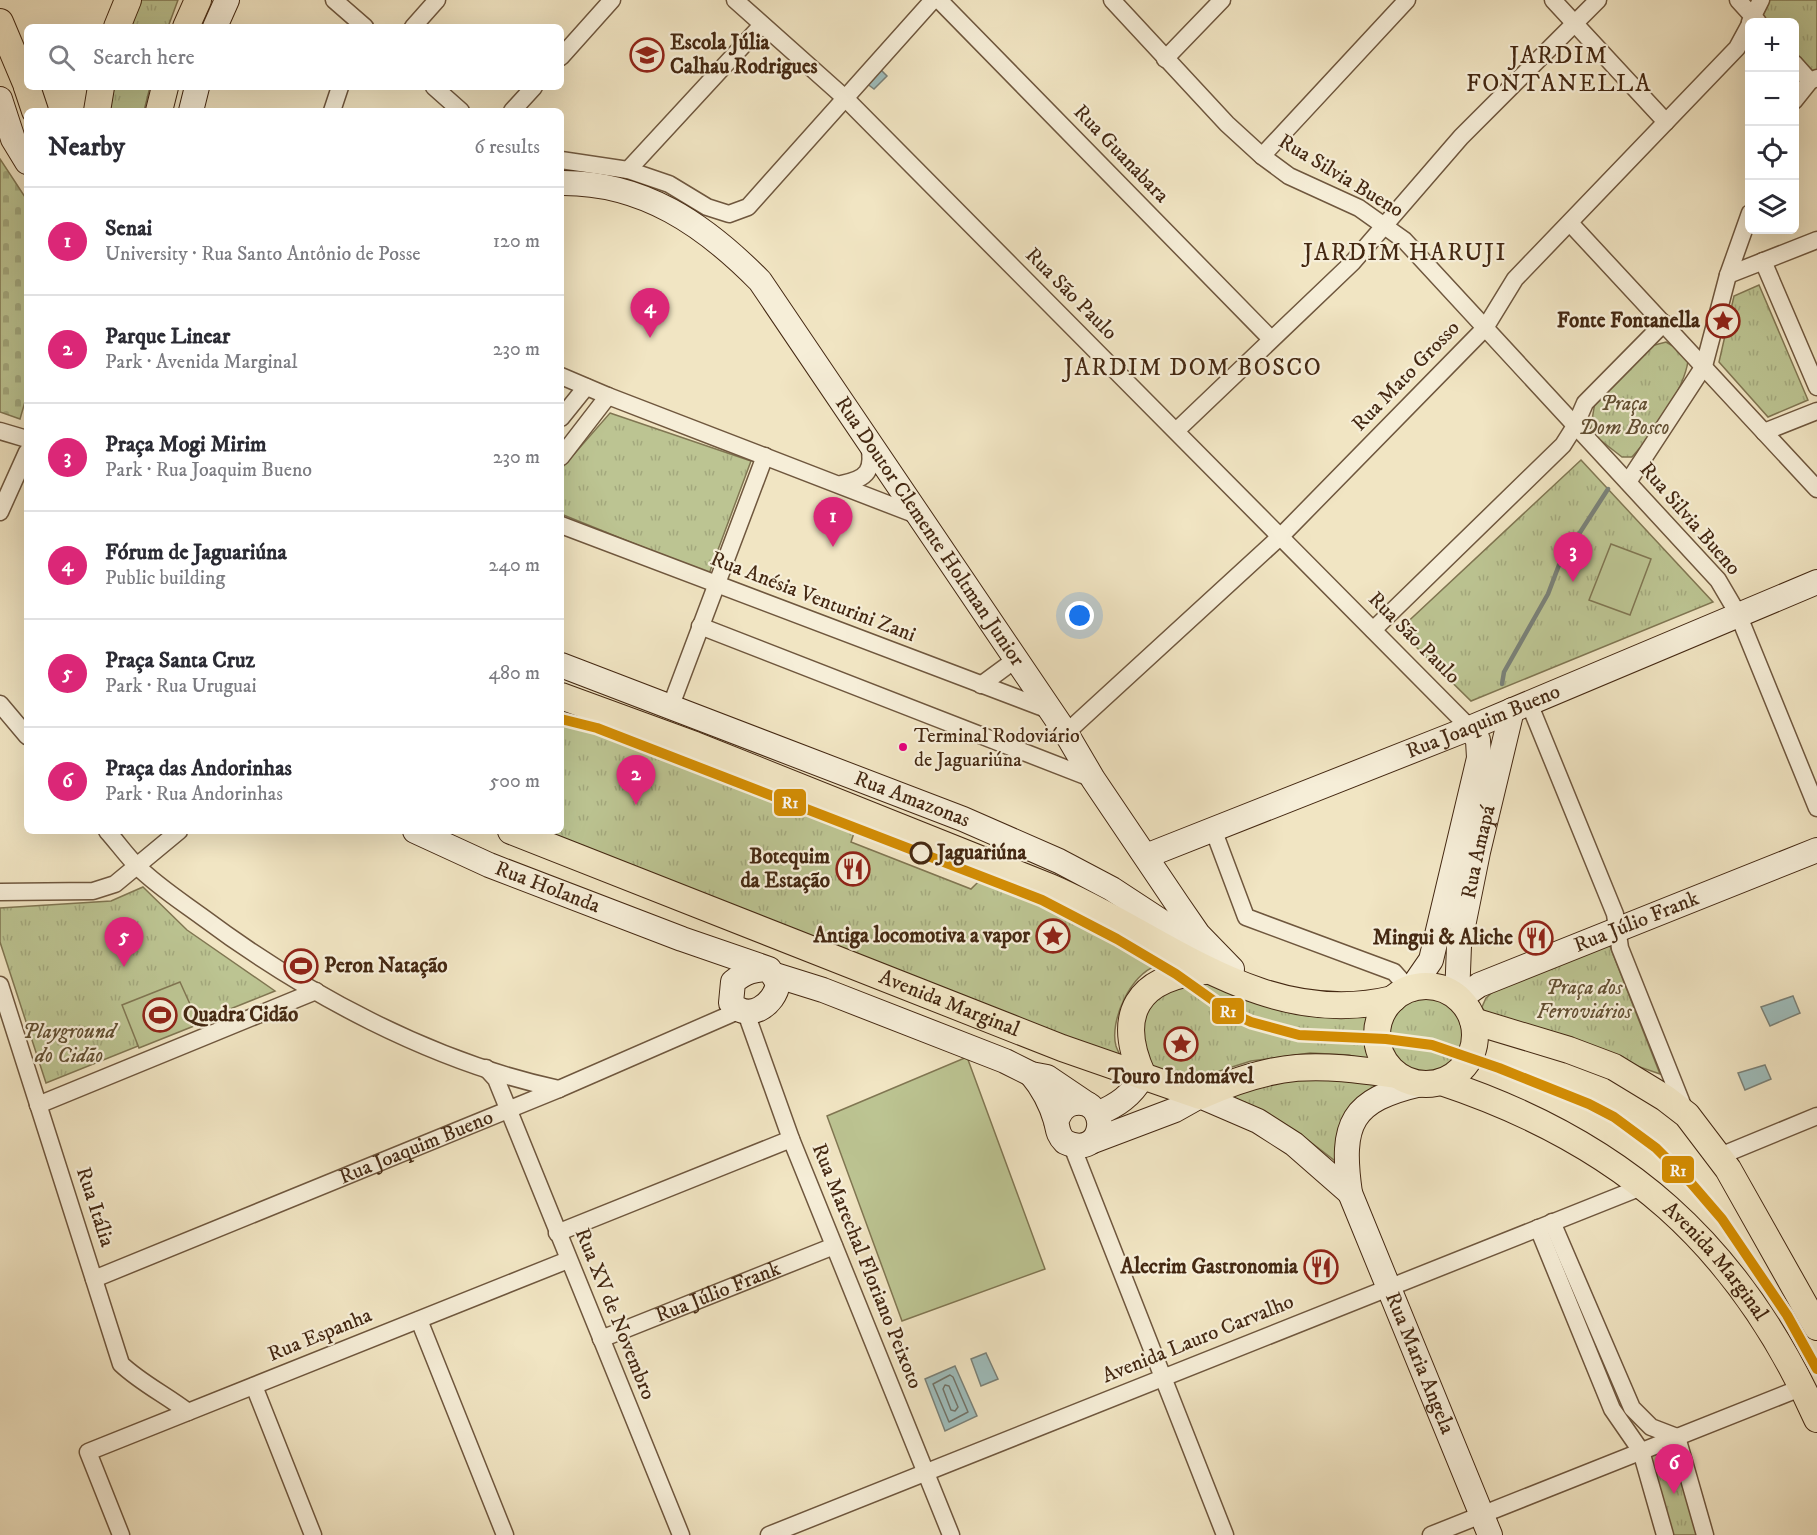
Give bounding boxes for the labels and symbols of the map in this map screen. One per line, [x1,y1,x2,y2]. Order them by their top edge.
place label: Escola Júlia Calhau Rodrigues [670,30,818,80]
school or university icon: Escola Júlia Calhau Rodrigues [629,37,665,73]
district label: JARDIM FONTANELLA [1466,41,1652,99]
street label: Rua Guanabara [1068,99,1174,209]
street label: Rua Silvia Bueno [1274,128,1408,224]
district label: JARDIM HARUJI [1301,238,1507,268]
street label: Rua São Paulo [1019,242,1123,346]
pin: 4 [630,288,670,338]
place icon: Fonte Fontanella [1705,303,1741,339]
place label: Fonte Fontanella [1557,308,1701,334]
street label: Rua Mato Grosso [1347,315,1465,437]
district label: JARDIM DOM BOSCO [1062,353,1322,383]
park label: Praça Dom Bosco [1579,391,1670,441]
street label: Rua Doutor Clemente Holtman Junior [829,392,1030,672]
street label: Rua Silvia Bueno [1634,457,1746,581]
pin: 1 [814,498,852,547]
pin: 3 [1554,532,1592,582]
street label: Rua Anésia Venturini Zani [707,546,919,648]
street label: Rua São Paulo [1362,586,1466,690]
your location [1065,601,1094,630]
street label: Rua Joaquim Bueno [1402,678,1564,765]
place label: Terminal Rodoviário de Jaguariúna [914,724,1080,773]
marker: Terminal Rodoviário de Jaguariúna [897,741,909,753]
pin: 2 [616,756,656,805]
street label: Rua Amazonas [851,766,974,833]
line badge: R1 [773,788,807,817]
text: R1 [782,793,798,813]
street label: Rua Amapá [1456,803,1502,901]
place label: Jaguariúna [935,840,1027,866]
marker: Jaguariúna [910,842,932,864]
place label: Botequim da Estação [740,844,830,894]
restaurant icon: Botequim da Estação [835,851,871,887]
street label: Rua Holanda [491,855,604,919]
street label: Rua Júlio Frank [1570,885,1703,959]
pin: 5 [104,918,144,967]
place icon: Antiga locomotiva a vapor [1035,918,1071,954]
restaurant icon: Mingui & Aliche [1518,920,1554,956]
place label: Antiga locomotiva a vapor [812,923,1031,949]
place label: Mingui & Aliche [1373,925,1513,951]
sports icon: Peron Natação [283,948,319,984]
place label: Peron Natação [324,953,448,979]
street label: Avenida Marginal [875,964,1024,1043]
park label: Praça dos Ferroviários [1536,975,1632,1025]
sports icon: Quadra Cidão [142,997,178,1033]
line badge: R1 [1211,997,1245,1025]
place label: Quadra Cidão [183,1002,298,1028]
text: R1 [1220,1002,1236,1022]
park label: Playground do Cidão [23,1019,119,1069]
place icon: Touro Indomável [1163,1026,1199,1062]
place label: Touro Indomável [1107,1064,1254,1090]
street label: Rua Joaquim Bueno [335,1104,497,1190]
street label: Rua Marechal Floriano Peixoto [806,1140,928,1392]
line badge: R1 [1661,1155,1695,1184]
text: R1 [1670,1161,1686,1181]
street label: Rua Itália [70,1164,120,1250]
street label: Avenida Marginal [1657,1196,1774,1326]
street label: Rua XV de Novembro [569,1224,661,1404]
restaurant icon: Alecrim Gastronomia [1303,1249,1339,1285]
place label: Alecrim Gastronomia [1120,1254,1299,1280]
street label: Rua Júlio Frank [652,1256,785,1329]
street label: Rua Maria Angela [1379,1288,1460,1438]
street label: Avenida Lauro Carvalho [1098,1289,1298,1389]
street label: Rua Espanha [264,1302,376,1368]
pin: 6 [1654,1444,1694,1494]

